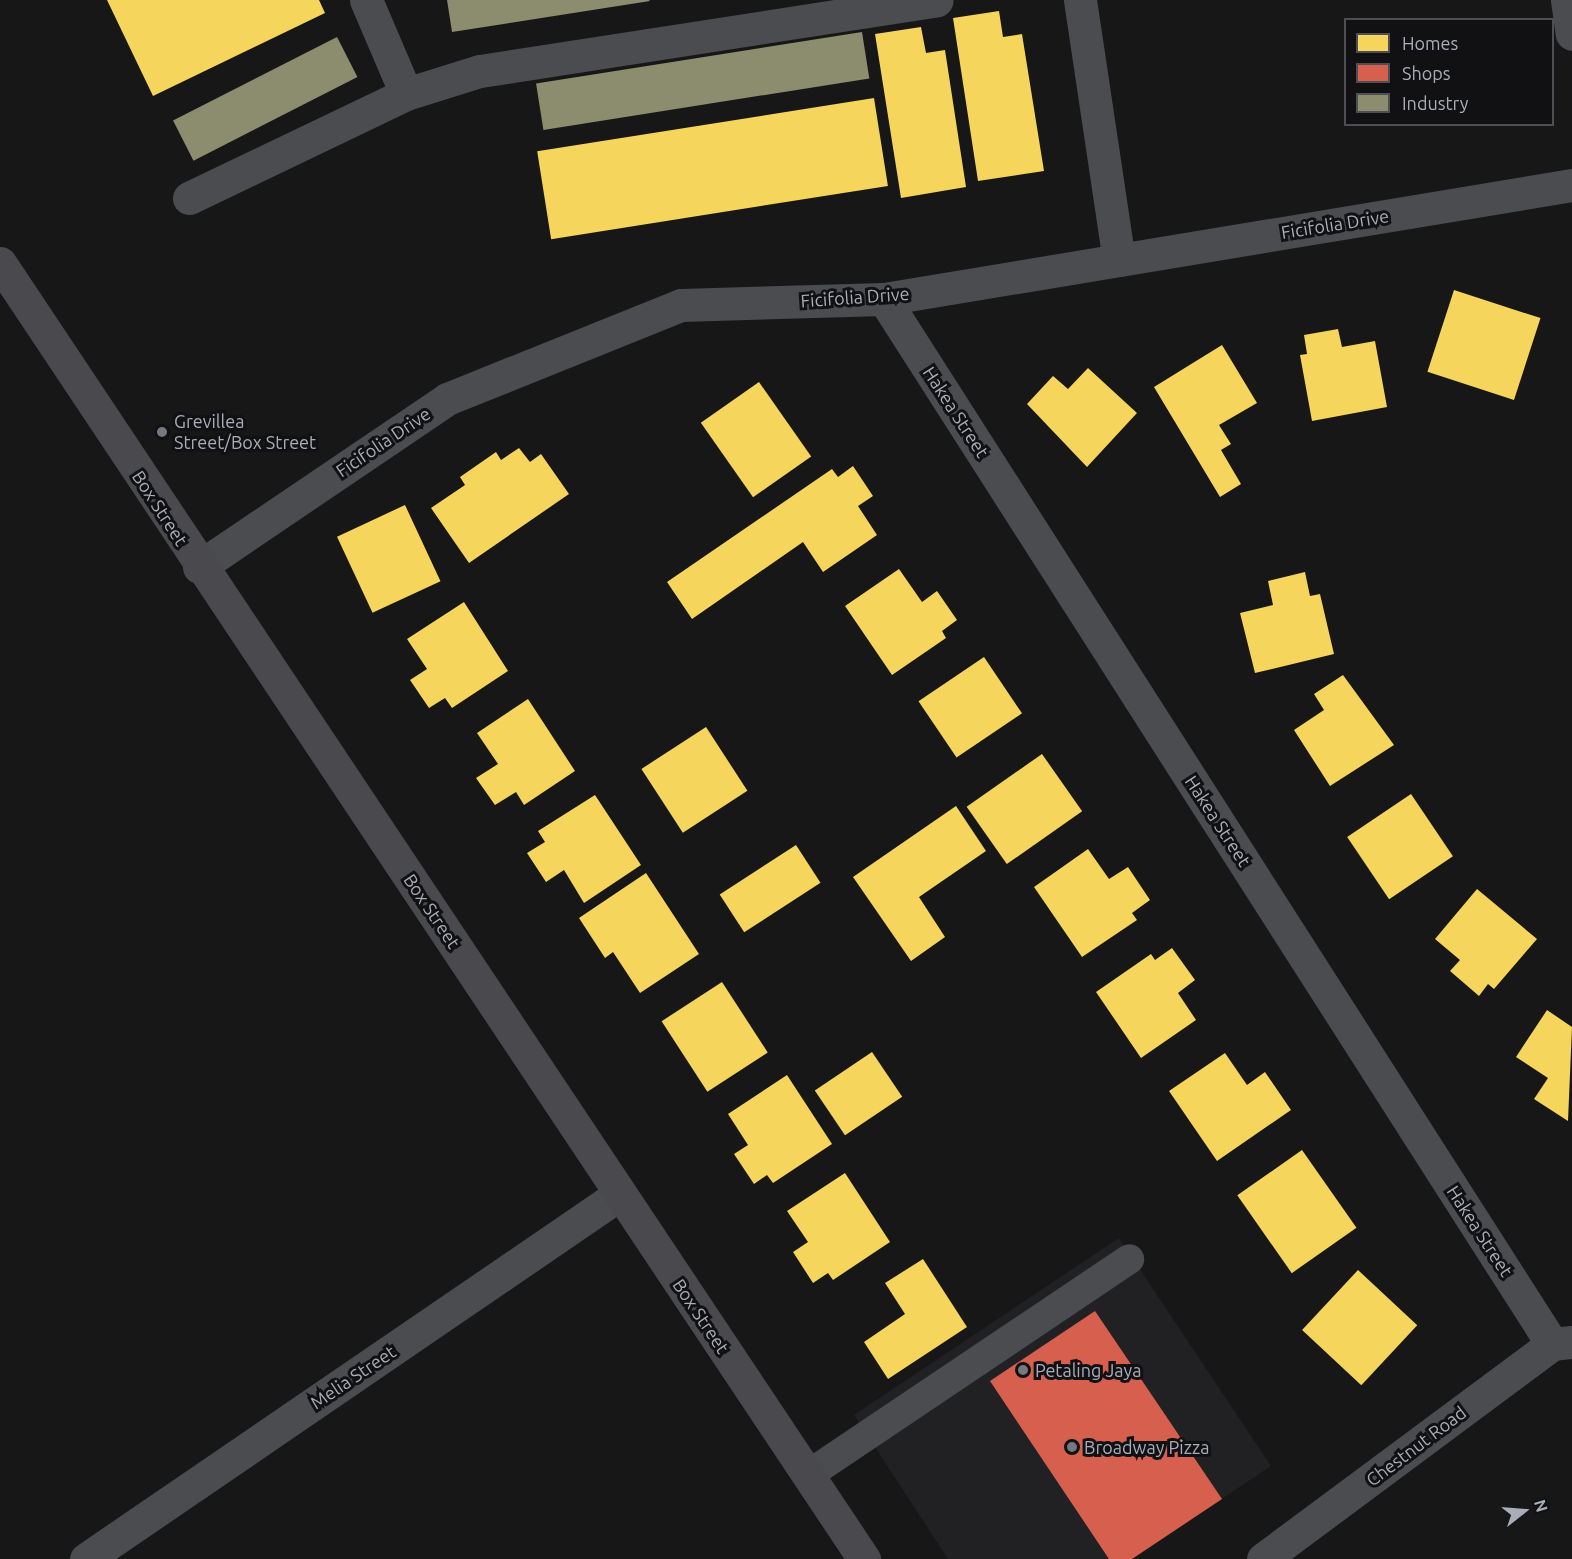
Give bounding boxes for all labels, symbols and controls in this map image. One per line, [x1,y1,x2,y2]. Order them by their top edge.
legend [1344,18,1554,126]
text: Homes [1402,33,1458,53]
text: Shops [1402,63,1451,83]
text: Industry [1402,93,1468,113]
street label: Ficifolia Drive [1279,205,1391,243]
street label: Ficifolia Drive [800,282,910,312]
street label: Hakea Street [919,362,993,462]
street label: Ficifolia Drive [332,403,434,481]
place label: Grevillea Street/Box Street [174,411,316,454]
marker: Grevillea Street/Box Street [155,425,169,439]
street label: Box Street [128,466,192,550]
street label: Hakea Street [1181,771,1255,871]
street label: Box Street [399,870,465,952]
street label: Hakea Street [1443,1181,1517,1281]
street label: Box Street [668,1275,734,1357]
street label: Melia Street [306,1341,400,1413]
place label: Petaling Jaya [1035,1359,1141,1381]
marker: Petaling Jaya [1016,1363,1030,1377]
street label: Chestnut Road [1362,1401,1470,1491]
place label: Broadway Pizza [1084,1436,1209,1458]
marker: Broadway Pizza [1065,1440,1079,1454]
north arrow [1494,1481,1554,1541]
text: N [1531,1497,1552,1514]

